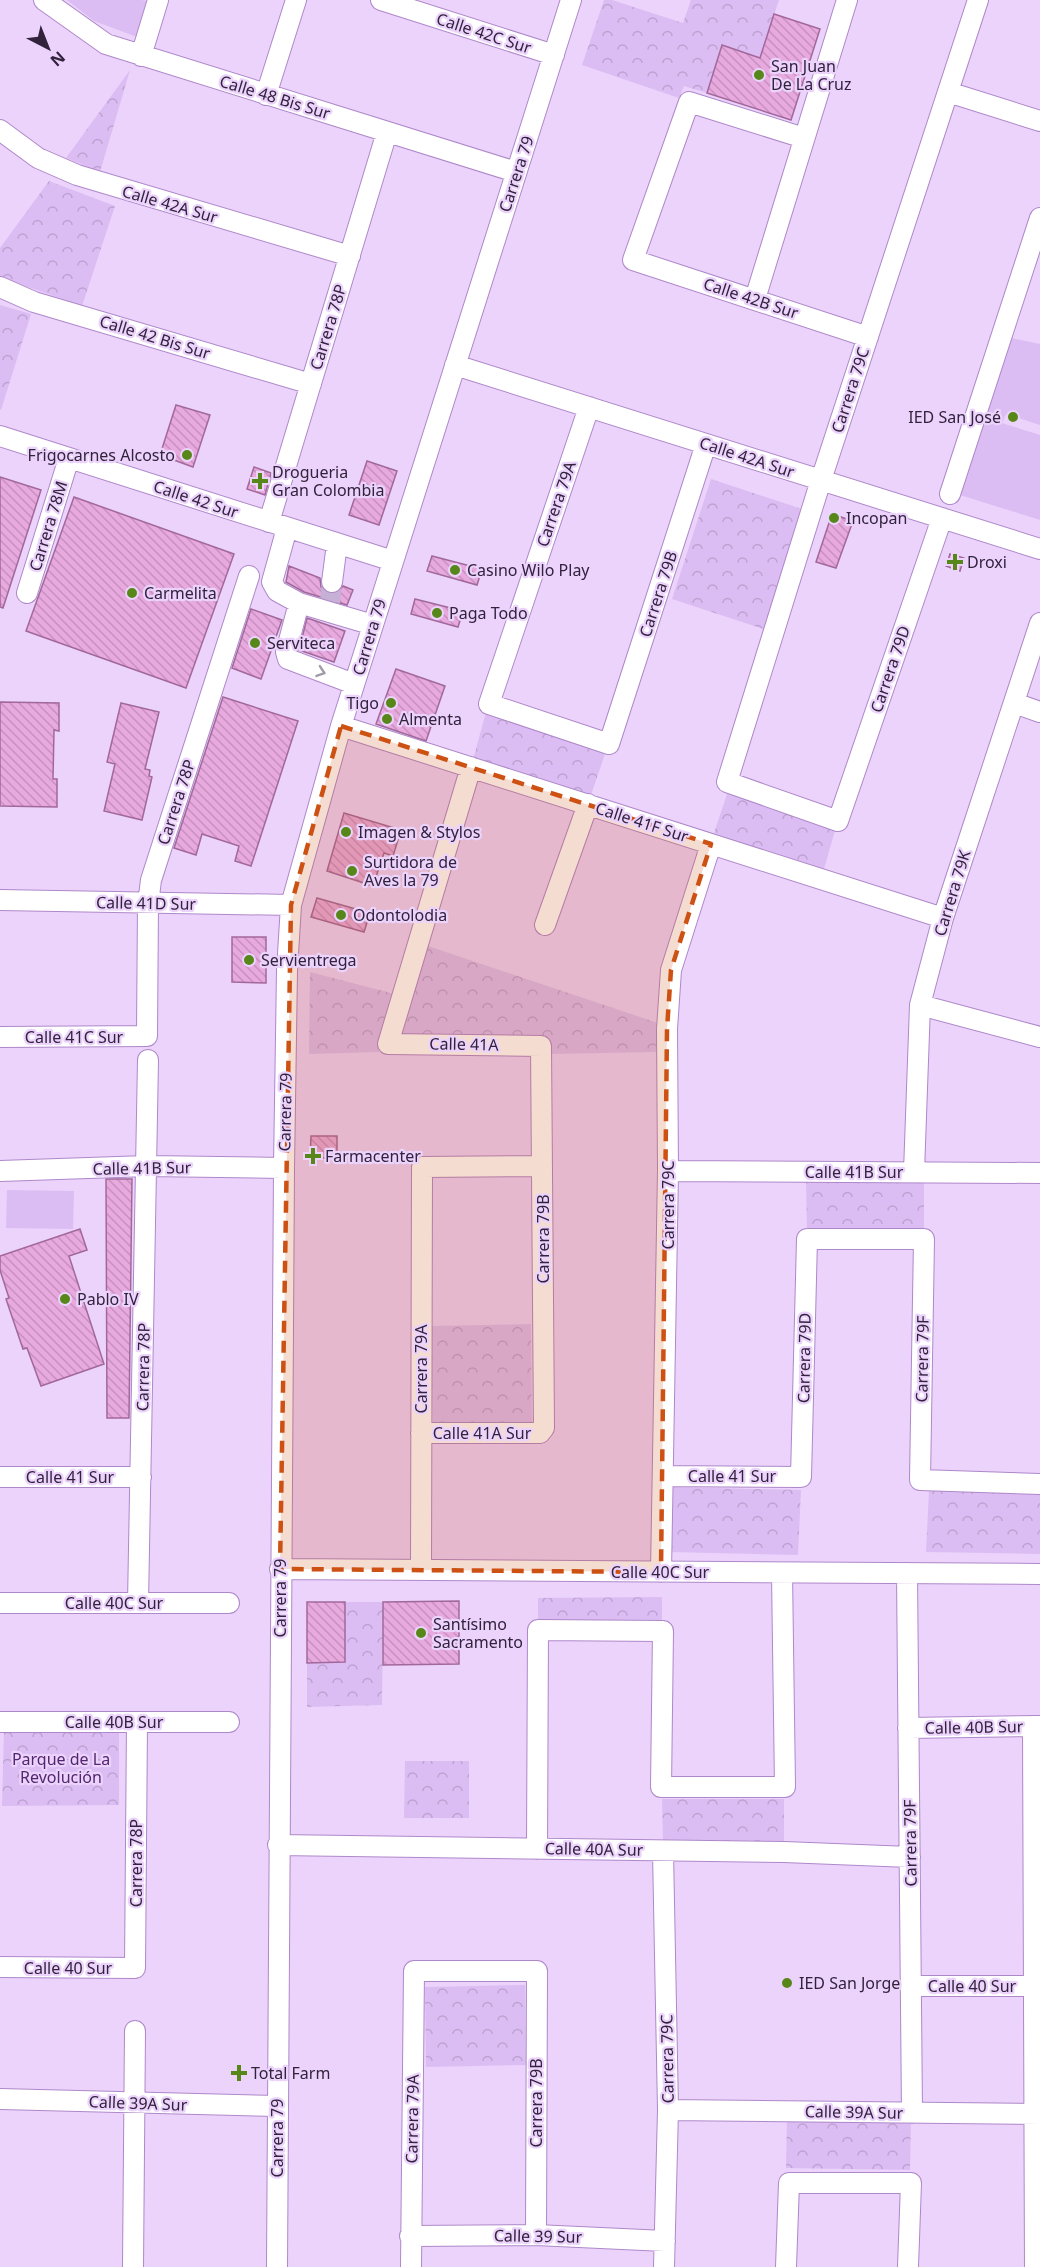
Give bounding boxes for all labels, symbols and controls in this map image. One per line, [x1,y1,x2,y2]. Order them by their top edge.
street label: Calle 42C Sur [434,7,535,59]
north arrow [18,18,78,78]
text: N [46,47,70,72]
place label: San Juan De La Cruz [771,55,852,95]
marker: San Juan De La Cruz [752,68,766,82]
street label: Calle 48 Bis Sur [217,70,333,124]
street label: Carrera 79 [493,133,539,215]
street label: Calle 42A Sur [120,180,221,228]
street label: Calle 42B Sur [701,272,802,324]
street label: Carrera 78P [305,282,351,372]
street label: Calle 42 Bis Sur [97,310,213,364]
street label: Carrera 79C [826,344,874,436]
place label: IED San José [908,406,1001,428]
marker: IED San José [1006,410,1020,424]
street label: Calle 42A Sur [697,431,798,483]
place label: Frigocarnes Alcosto [28,444,175,466]
marker: Frigocarnes Alcosto [180,448,194,462]
street label: Carrera 79A [531,458,581,550]
place label: Drogueria Gran Colombia [272,461,384,501]
marker: Drogueria Gran Colombia [253,474,267,488]
street label: Calle 42 Sur [151,475,242,523]
street label: Carrera 78M [24,478,72,574]
place label: Incopan [846,507,907,529]
marker: Incopan [827,511,841,525]
street label: Carrera 79B [634,548,682,640]
place label: Droxi [967,551,1007,573]
marker: Droxi [948,555,962,569]
place label: Casino Wilo Play [467,559,590,581]
marker: Casino Wilo Play [448,563,462,577]
place label: Carmelita [144,582,217,604]
marker: Carmelita [125,586,139,600]
street label: Carrera 79 [347,596,391,678]
place label: Paga Todo [449,602,528,624]
marker: Paga Todo [430,606,444,620]
street label: Carrera 79D [865,623,915,715]
place label: Serviteca [267,632,335,654]
marker: Serviteca [248,636,262,650]
one-way arrow [315,665,325,678]
place label: Tigo [346,692,379,714]
marker: Tigo [384,696,398,710]
place label: Almenta [399,708,462,730]
marker: Almenta [380,712,394,726]
street label: Carrera 78P [152,757,200,847]
street label: Calle 41F Sur [593,797,692,848]
place label: Imagen & Stylos [358,821,480,843]
marker: Imagen & Stylos [339,825,353,839]
street label: Carrera 79K [929,847,976,939]
place label: Surtidora de Aves la 79 [364,851,457,891]
marker: Surtidora de Aves la 79 [345,864,359,878]
street label: Calle 41D Sur [96,891,197,915]
place label: Odontolodia [353,904,447,926]
marker: Odontolodia [334,908,348,922]
place label: Servientrega [261,949,357,971]
marker: Servientrega [242,953,256,967]
street label: Calle 41C Sur [25,1026,124,1048]
street label: Calle 41A [429,1032,499,1056]
street label: Carrera 79 [273,1072,297,1152]
place label: Farmacenter [325,1145,421,1167]
marker: Farmacenter [306,1149,320,1163]
street label: Calle 41B Sur [92,1156,192,1180]
street label: Carrera 79C [657,1161,679,1249]
street label: Calle 41B Sur [805,1161,904,1183]
street label: Carrera 79B [532,1194,554,1284]
place label: Pablo IV [77,1288,139,1310]
marker: Pablo IV [58,1292,72,1306]
street label: Carrera 79D [792,1313,816,1403]
street label: Carrera 79F [910,1315,934,1403]
street label: Carrera 78P [131,1323,155,1411]
street label: Carrera 79A [410,1324,432,1413]
street label: Calle 41A Sur [433,1422,532,1444]
street label: Calle 41 Sur [688,1465,777,1487]
street label: Calle 41 Sur [26,1466,115,1488]
street label: Carrera 79 [269,1559,291,1637]
street label: Calle 40C Sur [611,1561,710,1583]
street label: Calle 40C Sur [65,1592,164,1614]
place label: Santísimo Sacramento [433,1613,523,1653]
marker: Santísimo Sacramento [414,1626,428,1640]
street label: Calle 40B Sur [65,1711,164,1733]
street label: Calle 40B Sur [924,1715,1024,1739]
park label: Parque de La Revolución [12,1748,110,1788]
street label: Carrera 79F [898,1799,922,1887]
street label: Carrera 78P [125,1819,147,1907]
street label: Calle 40A Sur [545,1837,644,1861]
street label: Calle 40 Sur [24,1957,113,1979]
place label: IED San Jorge [799,1972,900,1994]
street label: Calle 40 Sur [928,1975,1017,1997]
marker: IED San Jorge [780,1976,794,1990]
street label: Carrera 79C [655,2014,679,2104]
street label: Carrera 79B [525,2058,547,2148]
place label: Total Farm [251,2062,330,2084]
marker: Total Farm [232,2066,246,2080]
street label: Carrera 79A [400,2074,424,2164]
street label: Calle 39A Sur [88,2090,188,2116]
street label: Carrera 79 [266,2099,288,2177]
street label: Calle 39A Sur [805,2100,904,2124]
street label: Calle 39 Sur [494,2224,583,2248]

